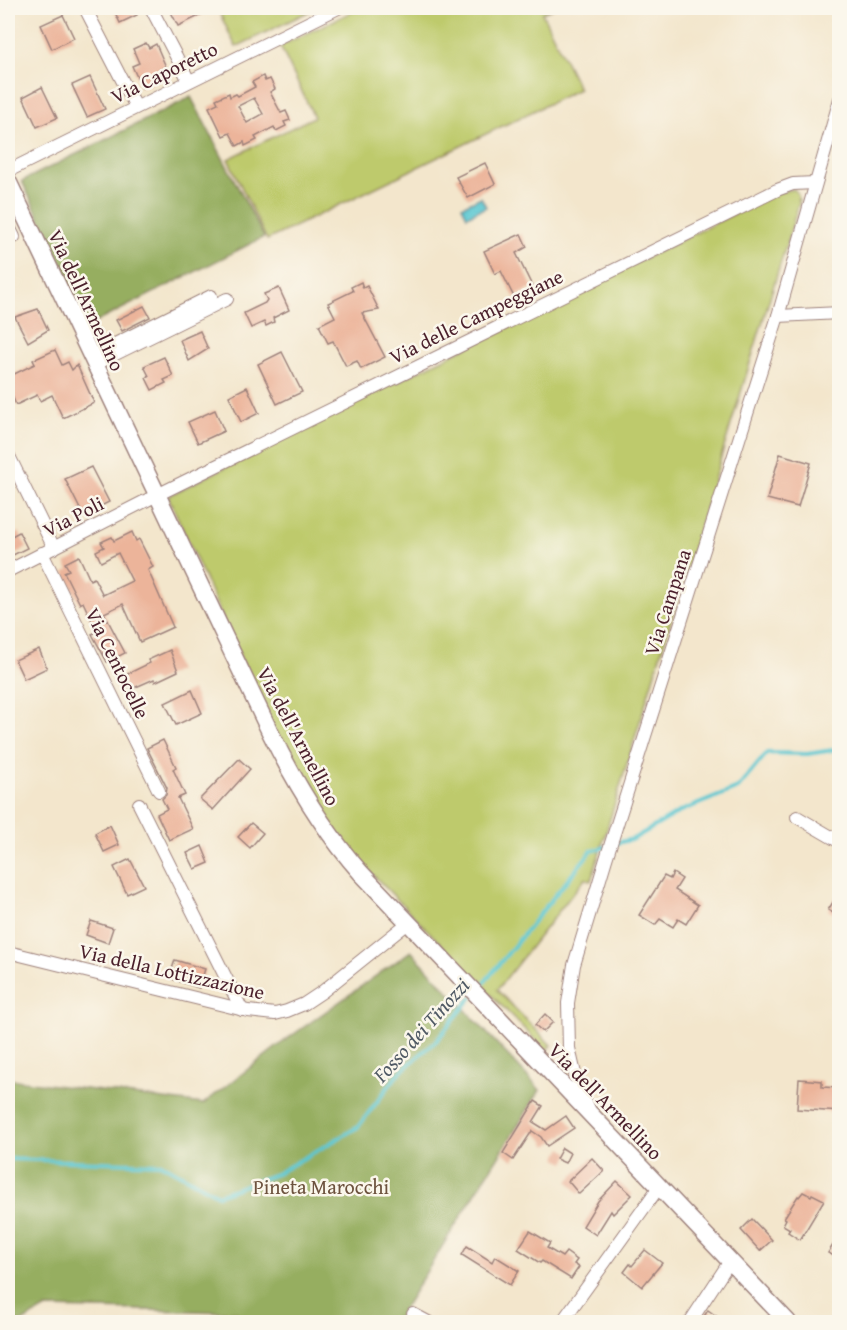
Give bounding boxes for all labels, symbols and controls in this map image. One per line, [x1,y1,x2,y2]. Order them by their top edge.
street label: Via Caporetto [106,34,222,110]
street label: Via dell'Armellino [41,224,133,376]
street label: Via delle Campeggiane [384,261,568,371]
street label: Via Poli [38,488,109,544]
street label: Via Campana [636,545,698,659]
street label: Via Centocelle [79,603,157,723]
street label: Via dell'Armellino [250,661,348,811]
street label: Via della Lottizzazione [76,936,268,1006]
water label: Fosso dei Tinozzi [365,970,477,1090]
street label: Via dell'Armellino [542,1036,670,1166]
park label: Pineta Marocchi [253,1172,389,1201]

